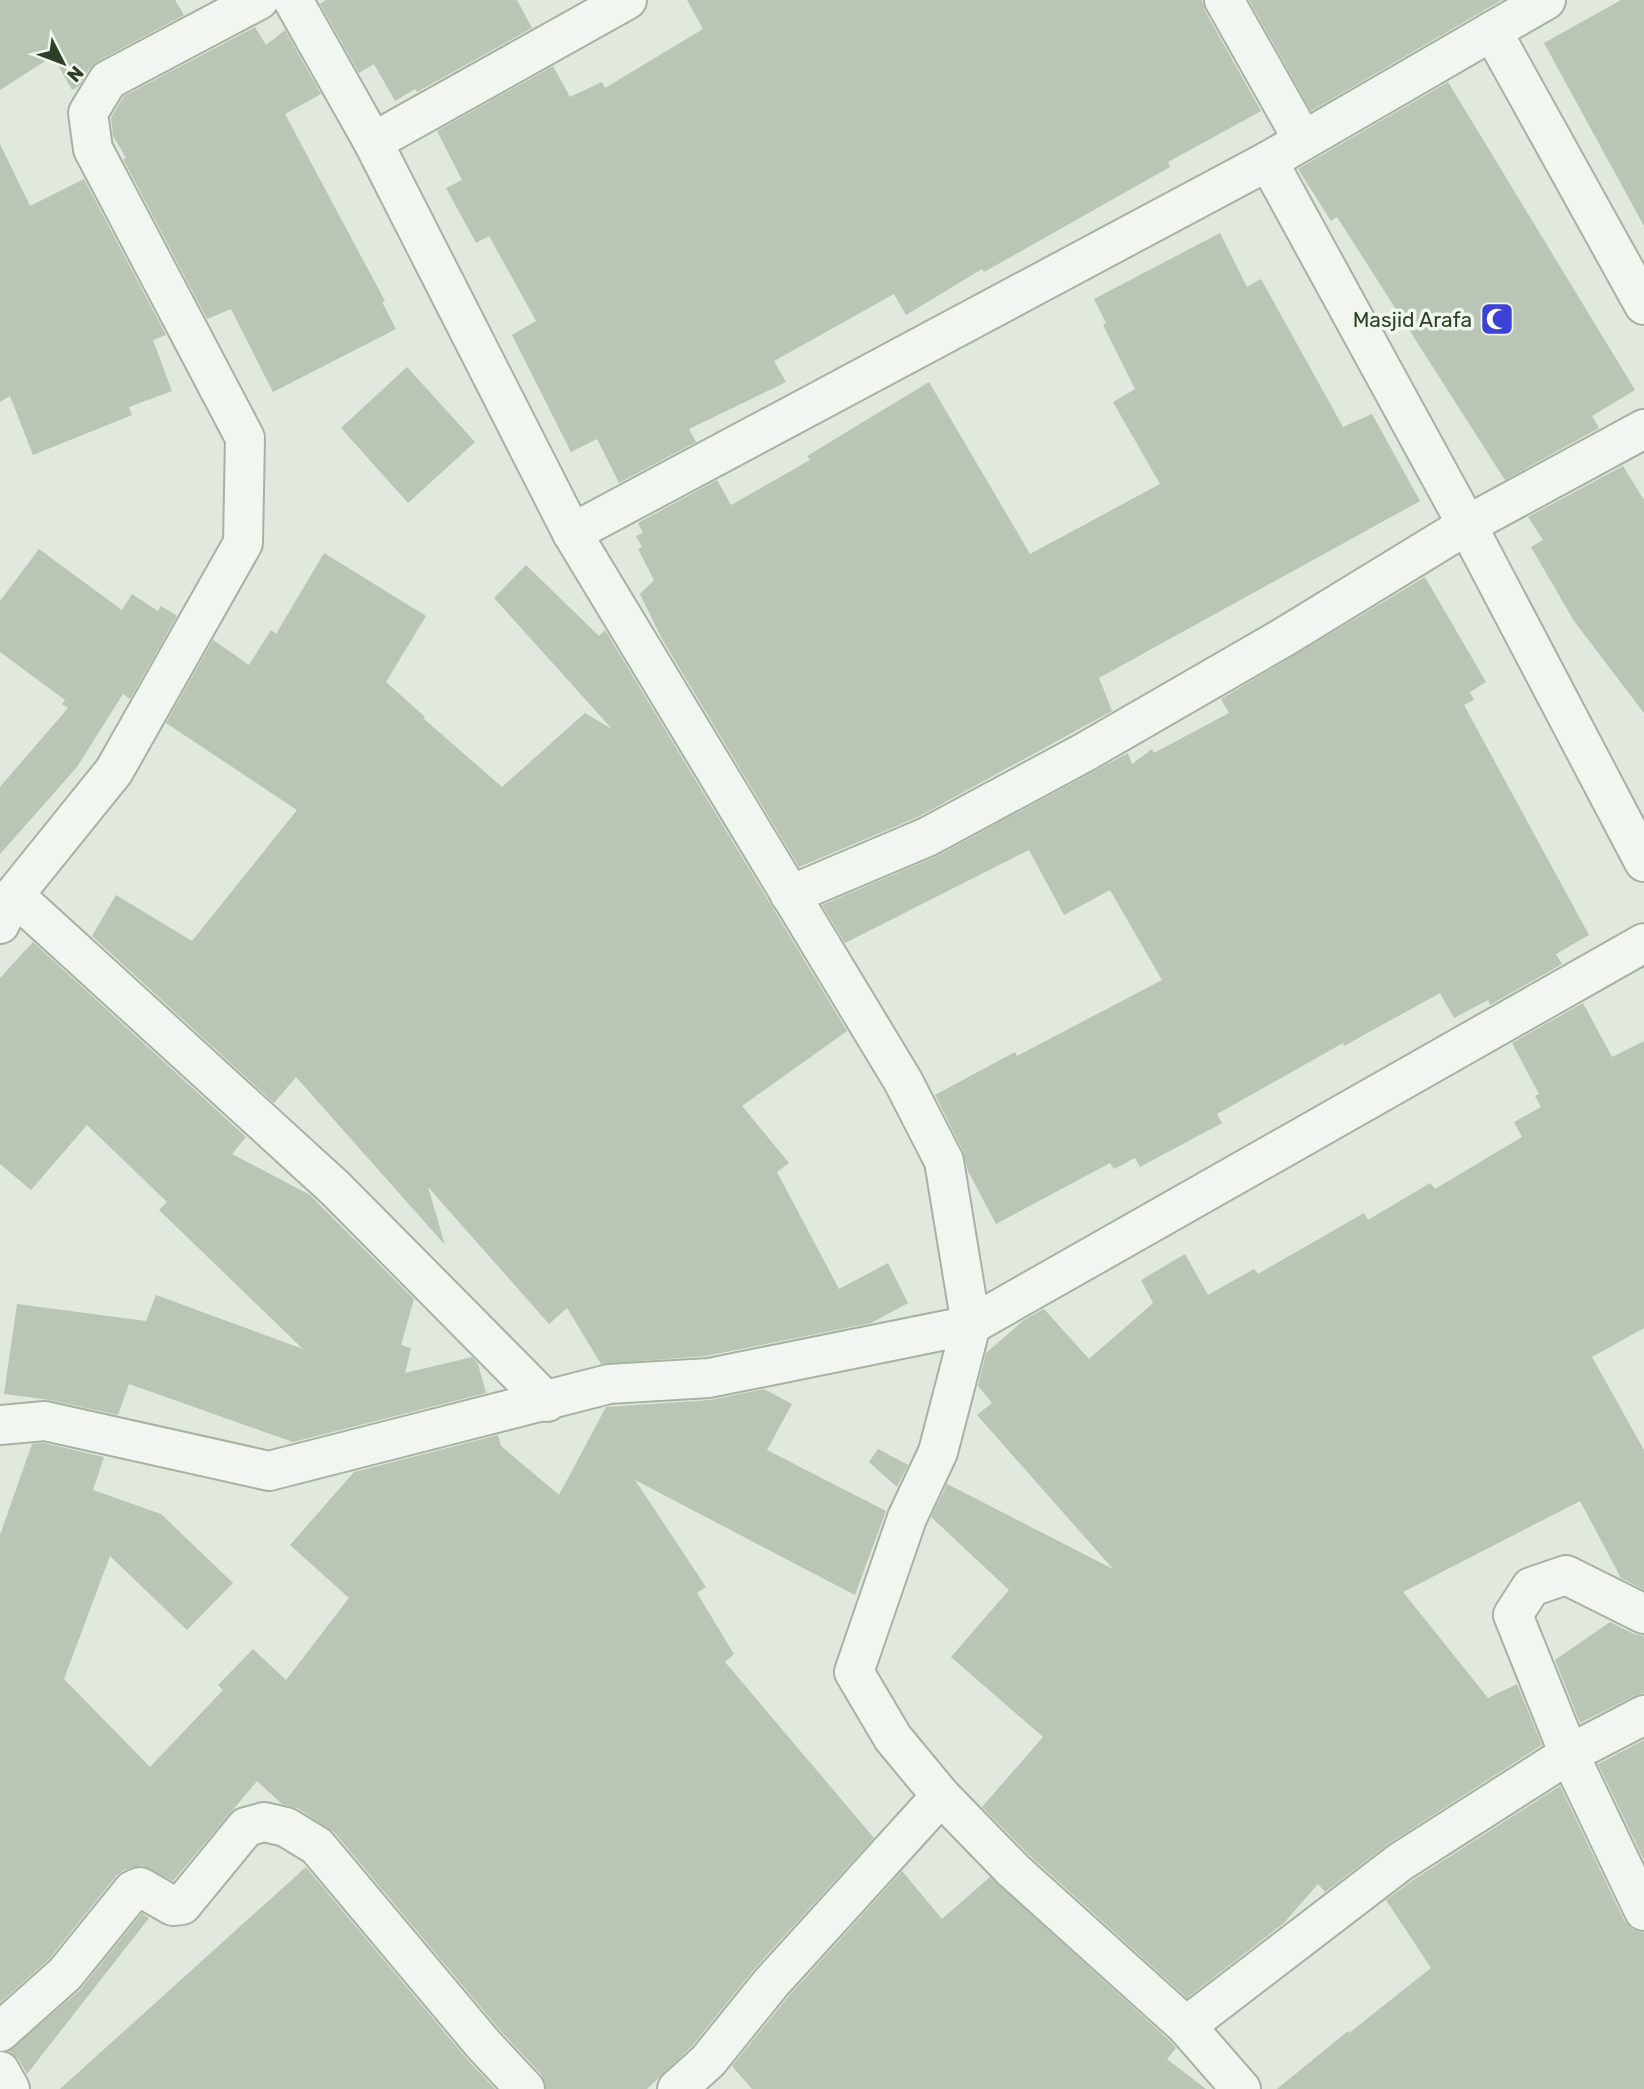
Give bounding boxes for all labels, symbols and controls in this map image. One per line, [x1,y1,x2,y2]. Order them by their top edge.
north arrow [28,28,98,98]
text: N [62,61,88,87]
mosque icon: Masjid Arafa [1478,300,1516,338]
place label: Masjid Arafa [1353,307,1472,332]

